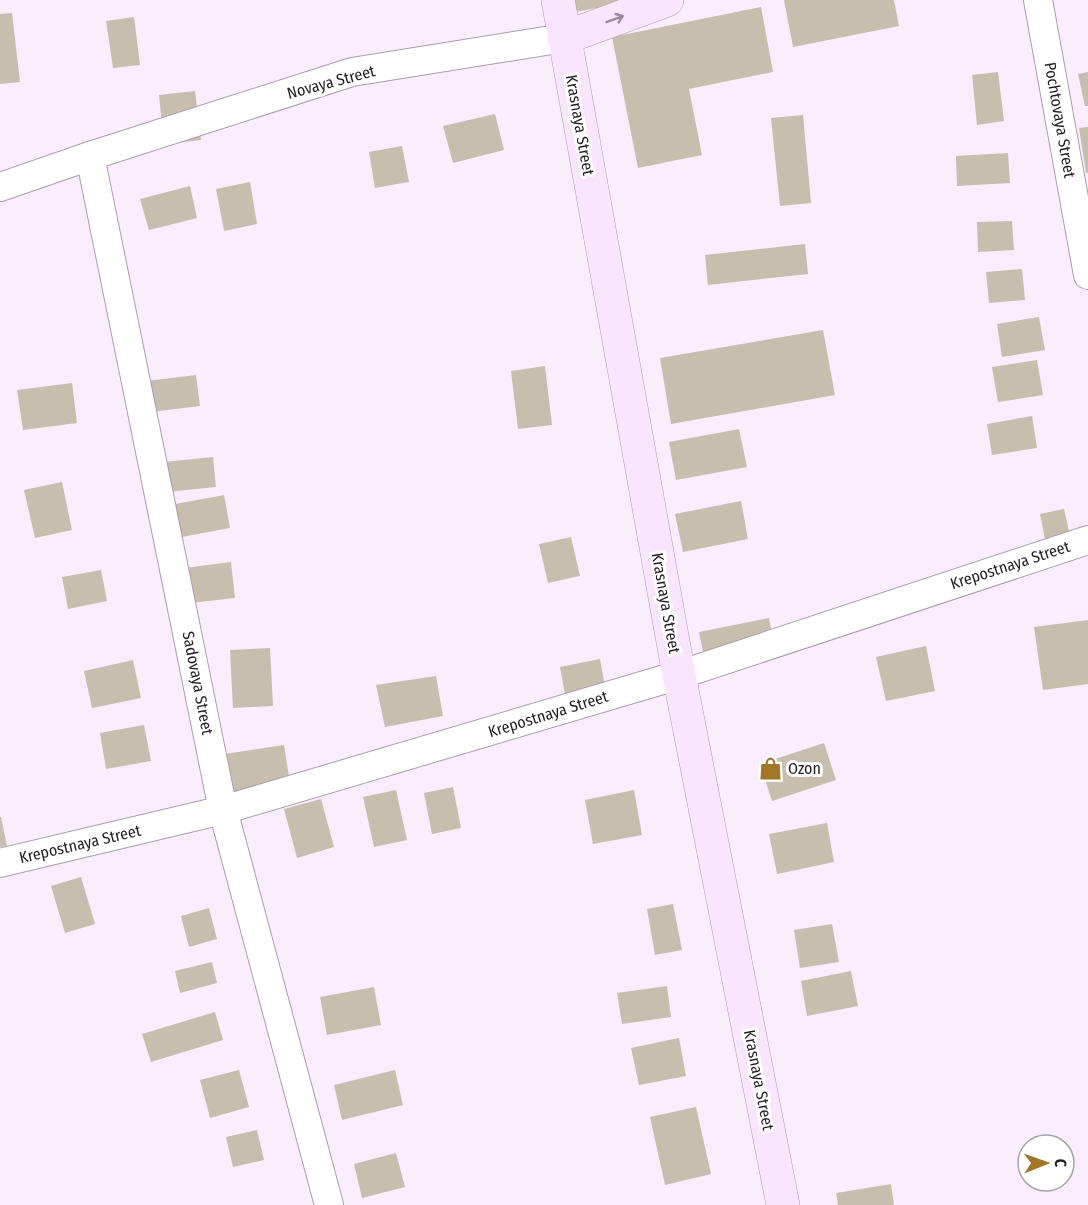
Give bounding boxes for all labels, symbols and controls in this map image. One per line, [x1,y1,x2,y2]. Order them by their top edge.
one-way arrow [605,13,624,24]
street label: Novaya Street [285,61,378,103]
street label: Pochtovaya Street [1040,61,1080,180]
street label: Krasnaya Street [562,73,598,178]
street label: Krepostnaya Street [948,537,1073,593]
street label: Krasnaya Street [648,551,684,656]
street label: Sadovaya Street [179,630,217,737]
street label: Krepostnaya Street [486,687,611,741]
shop icon: Ozon [757,755,783,781]
place label: Ozon [788,759,821,778]
street label: Krepostnaya Street [17,821,143,867]
street label: Krasnaya Street [740,1028,778,1133]
north arrow [1016,1133,1076,1193]
text: С [1051,1158,1070,1168]

